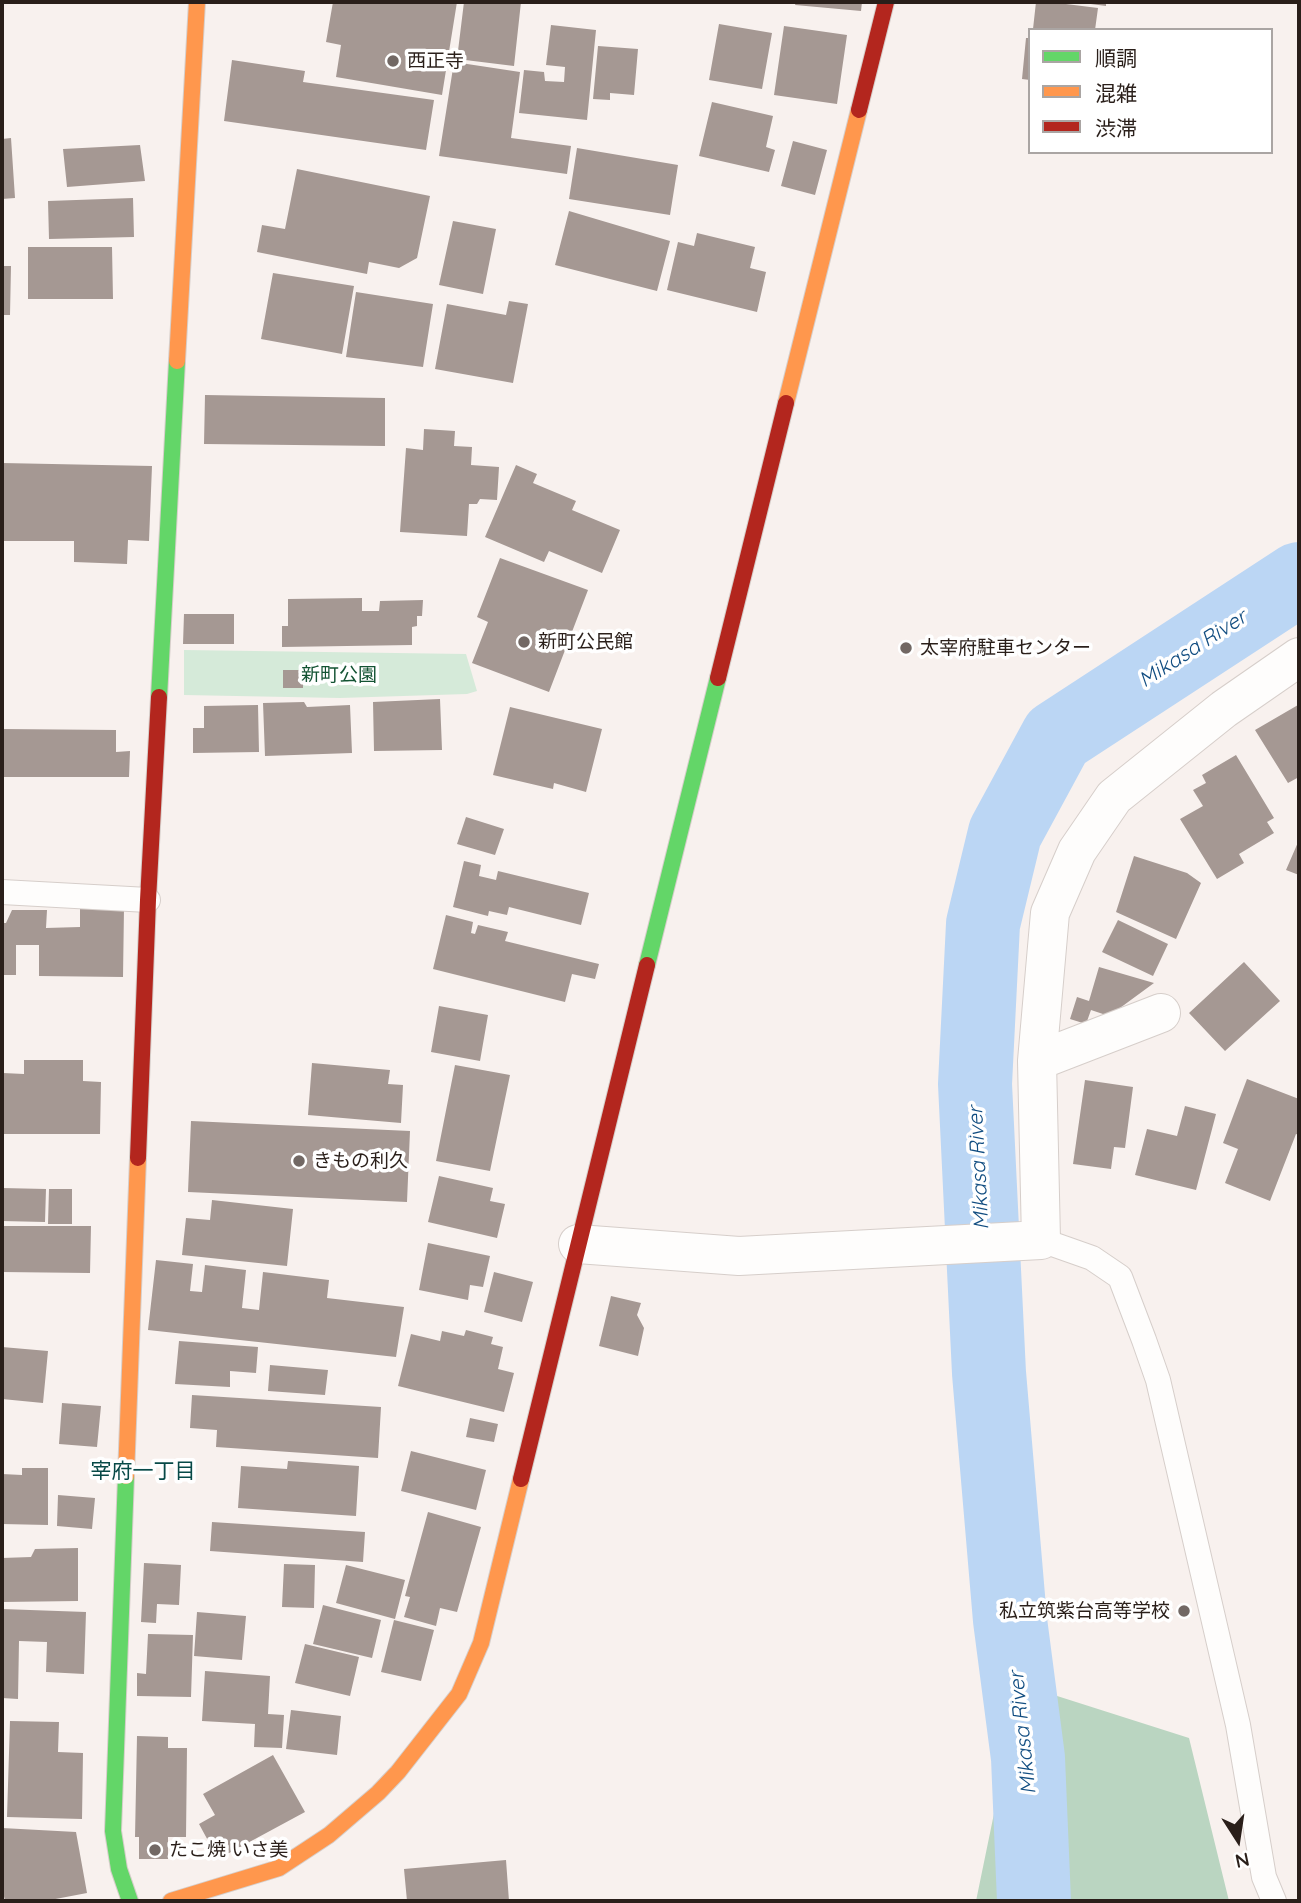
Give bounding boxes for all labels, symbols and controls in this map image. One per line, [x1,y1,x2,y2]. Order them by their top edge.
legend [1028,28,1273,154]
text: 順調 [1095,45,1137,71]
place label: 西正寺 [407,50,464,72]
marker: 西正寺 [385,53,401,69]
text: 混雑 [1095,80,1137,106]
text: 渋滞 [1095,115,1137,141]
water label: Mikasa River [1134,605,1252,693]
place label: 新町公民館 [538,631,633,653]
marker: 新町公民館 [516,634,532,650]
place label: 太宰府駐車センター [920,637,1091,659]
marker: 太宰府駐車センター [898,640,914,656]
park label: 新町公園 [301,664,377,686]
water label: Mikasa River [963,1106,995,1230]
place label: きもの利久 [313,1150,408,1172]
marker: きもの利久 [291,1153,307,1169]
district label: 宰府一丁目 [91,1459,195,1485]
place label: 私立筑紫台高等学校 [999,1600,1170,1622]
marker: 私立筑紫台高等学校 [1176,1603,1192,1619]
water label: Mikasa River [1004,1670,1042,1796]
north arrow [1203,1805,1273,1875]
place label: たこ焼 いさ美 [169,1839,288,1861]
marker: たこ焼 いさ美 [147,1842,163,1858]
text: N [1233,1847,1252,1874]

